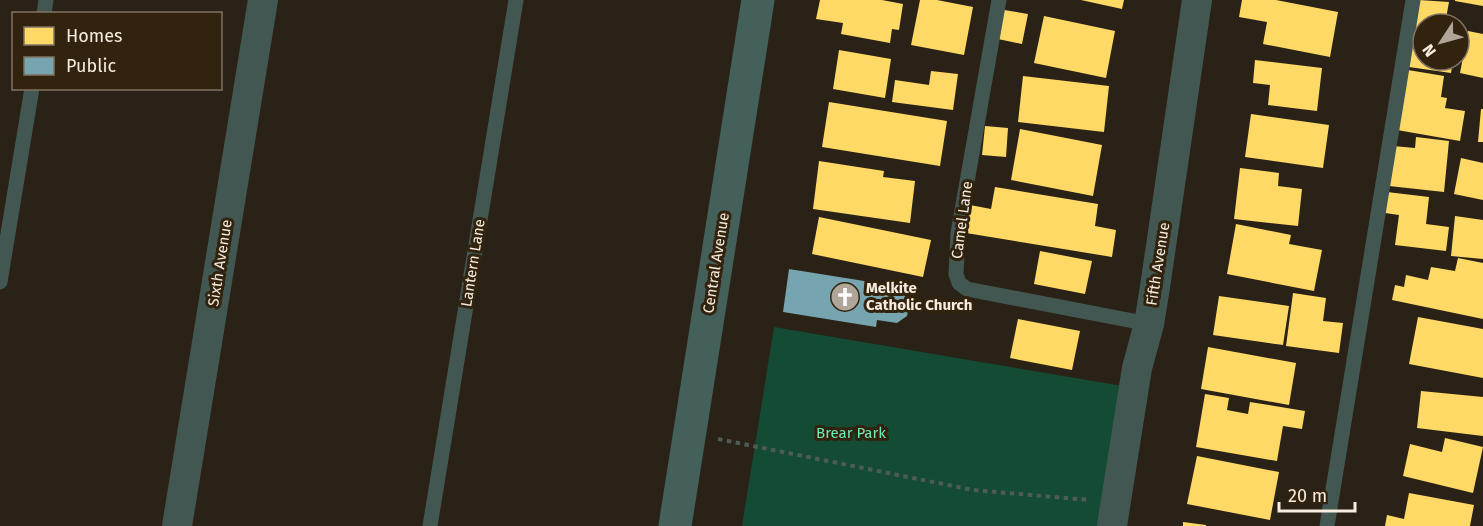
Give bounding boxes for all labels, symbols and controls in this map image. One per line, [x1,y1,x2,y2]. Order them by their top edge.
legend [12,12,222,90]
north arrow [1411,12,1471,72]
text: Homes [66,25,122,47]
text: N [1418,41,1440,60]
text: Public [66,55,116,77]
street label: Camel Lane [948,180,976,260]
street label: Central Avenue [699,211,733,315]
street label: Sixth Avenue [204,218,236,308]
street label: Lantern Lane [457,218,489,308]
street label: Fifth Avenue [1143,221,1173,307]
place label: Melkite Catholic Church [866,279,972,314]
church icon: Melkite Catholic Church [829,281,861,313]
park label: Brear Park [816,424,886,442]
scale bar [1279,475,1356,513]
text: 20 m [1288,485,1327,507]

